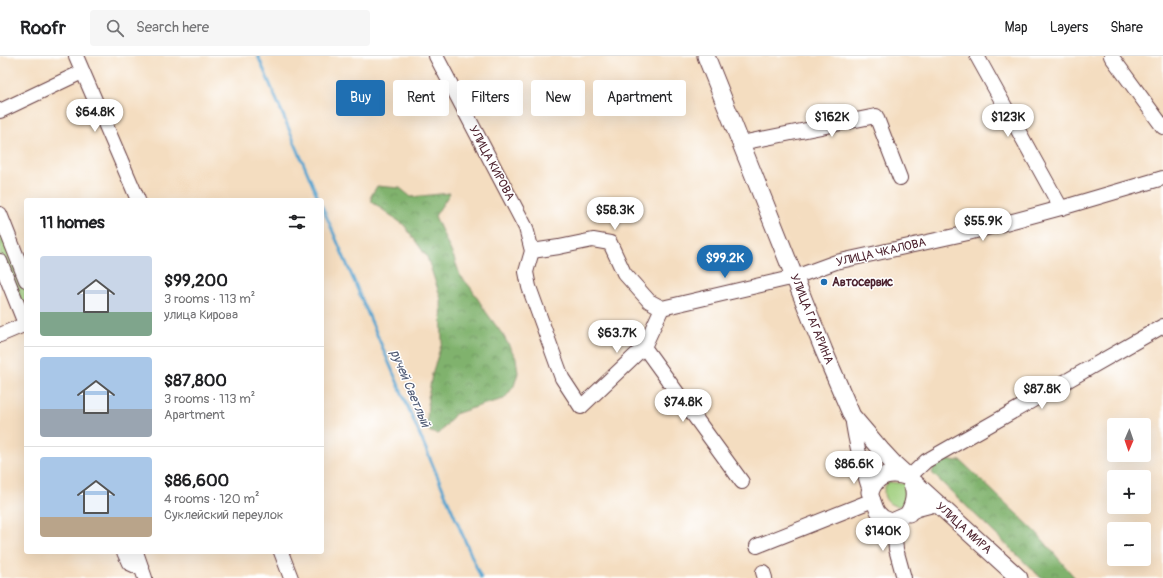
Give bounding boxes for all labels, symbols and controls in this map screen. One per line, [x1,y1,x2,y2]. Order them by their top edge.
search box [90,10,370,46]
text: Roofr [20,16,66,40]
icon: search [104,17,126,39]
text: Search here [136,18,209,37]
text: Map [1005,19,1028,36]
text: Layers [1050,19,1088,36]
text: Share [1110,19,1143,36]
chip: Buy [336,80,385,116]
chip: Rent [393,80,449,116]
chip: Filters [457,80,523,116]
chip: New [531,80,585,116]
chip: Apartment [593,80,686,116]
pin: $64.8K [62,99,128,133]
text: $64.8K [75,104,115,120]
pin: $162K [804,104,860,138]
pin: $123K [980,104,1036,138]
text: $162K [815,109,849,125]
text: $123K [991,109,1025,125]
street label: УЛИЦА КИРОВА [466,123,518,203]
pin: $58.3K [582,197,648,231]
text: $58.3K [596,202,634,218]
pin: $55.9K [950,208,1016,242]
icon: filters [286,211,308,233]
text: 11 homes [40,212,105,233]
text: $55.9K [964,213,1002,229]
street label: УЛИЦА ЧКАЛОВА [835,235,928,270]
pin: $99.2K [692,245,758,279]
text: $99.2K [706,250,744,266]
text: $99,200 [164,270,228,291]
icon: home [72,272,120,320]
street label: УЛИЦА ГАГАРИНА [787,272,837,367]
place label: Автосервис [832,275,893,290]
marker: Автосервис [819,277,829,287]
text: 3 rooms · 113 m² [164,291,255,307]
text: улица Кирова [164,307,238,323]
pin: $63.7K [584,320,650,354]
text: $63.7K [597,325,637,341]
water label: ручей Светлый [387,347,434,431]
text: $87,800 [164,370,227,391]
icon: home [72,373,120,421]
pin: $87.8K [1009,376,1075,410]
text: $87.8K [1023,381,1061,397]
pin: $74.8K [650,389,716,423]
text: 3 rooms · 113 m² [164,391,255,407]
text: $74.8K [664,394,702,410]
text: Apartment [164,407,225,423]
north arrow [1107,418,1151,462]
map controls [1107,418,1151,566]
pin: $86.6K [821,451,887,485]
text: $86.6K [834,456,874,472]
text: $86,600 [164,470,229,491]
button: + [1107,470,1151,514]
icon: home [72,473,120,521]
text: 4 rooms · 120 m² [164,491,259,507]
street label: УЛИЦА МИРА [933,499,995,558]
text: Суклейский переулок [164,507,284,523]
pin: $140K [855,518,911,552]
button: − [1107,522,1151,566]
text: $140K [865,523,901,539]

